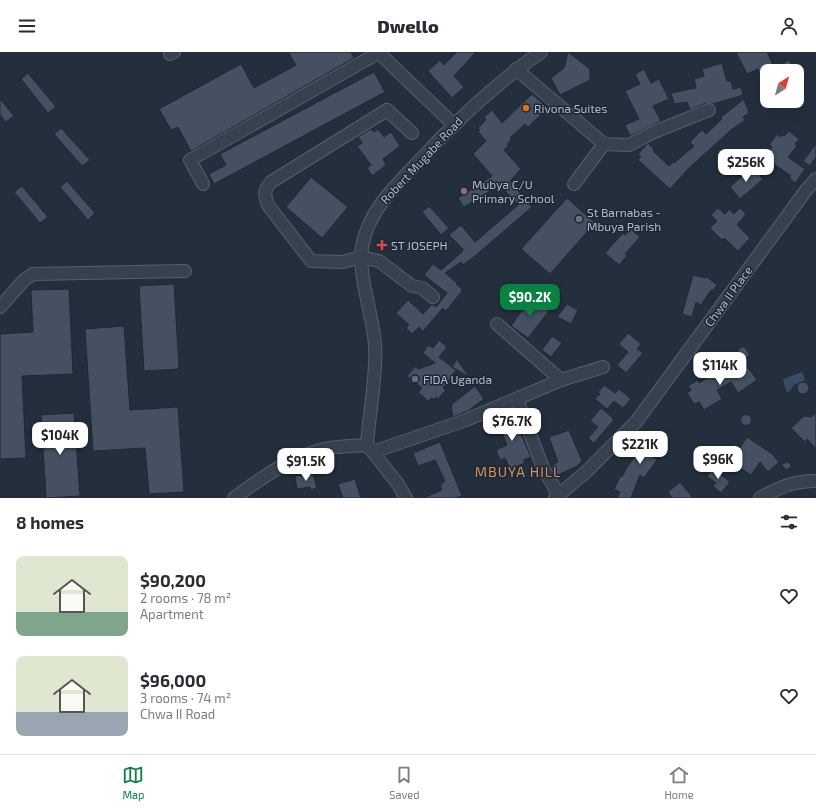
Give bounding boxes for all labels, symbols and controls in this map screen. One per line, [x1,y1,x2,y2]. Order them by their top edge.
icon: menu [16,15,38,37]
text: Dwello [377,15,439,37]
icon: person [778,15,800,37]
north arrow [760,64,804,108]
map controls [760,64,804,108]
place label: Rivona Suites [534,101,607,115]
marker: Rivona Suites [521,103,531,113]
street label: Robert Mugabe Road [377,114,465,206]
pin: $256K [718,149,774,183]
text: $256K [727,154,765,170]
place label: Mubya C/U Primary School [472,177,555,205]
marker: Mubya C/U Primary School [459,186,469,196]
place label: St Barnabas - Mbuya Parish [587,205,661,233]
marker: St Barnabas - Mbuya Parish [574,214,584,224]
place label: ST JOSEPH [391,238,448,252]
marker: ST JOSEPH [376,239,388,251]
street label: Chwa II Place [701,263,755,329]
pin: $90.2K [497,284,563,318]
text: $90.2K [509,289,551,305]
pin: $114K [692,352,748,386]
text: $114K [702,357,738,373]
place label: FIDA Uganda [423,372,492,386]
marker: FIDA Uganda [410,374,420,384]
pin: $76.7K [479,408,545,442]
text: $76.7K [492,413,532,429]
pin: $104K [32,422,88,456]
text: $104K [41,427,79,443]
pin: $221K [612,431,668,465]
text: $221K [622,436,658,452]
pin: $96K [694,446,742,480]
pin: $91.5K [273,448,339,482]
text: $96K [702,451,734,467]
text: $91.5K [286,453,326,469]
district label: MBUYA HILL [475,463,561,480]
icon: filters [778,511,800,533]
text: 8 homes [16,512,84,532]
text: $90,200 [140,570,206,590]
icon: home [48,572,96,620]
icon: heart [778,585,800,607]
text: 2 rooms · 78 m² [140,590,231,606]
text: Apartment [140,606,204,622]
text: $96,000 [140,670,206,690]
icon: home [48,672,96,720]
icon: heart [778,685,800,707]
text: 3 rooms · 74 m² [140,690,231,706]
text: Chwa II Road [140,706,215,722]
tab: Map [122,764,145,801]
tab: Saved [389,764,420,801]
tab: Home [664,764,694,801]

